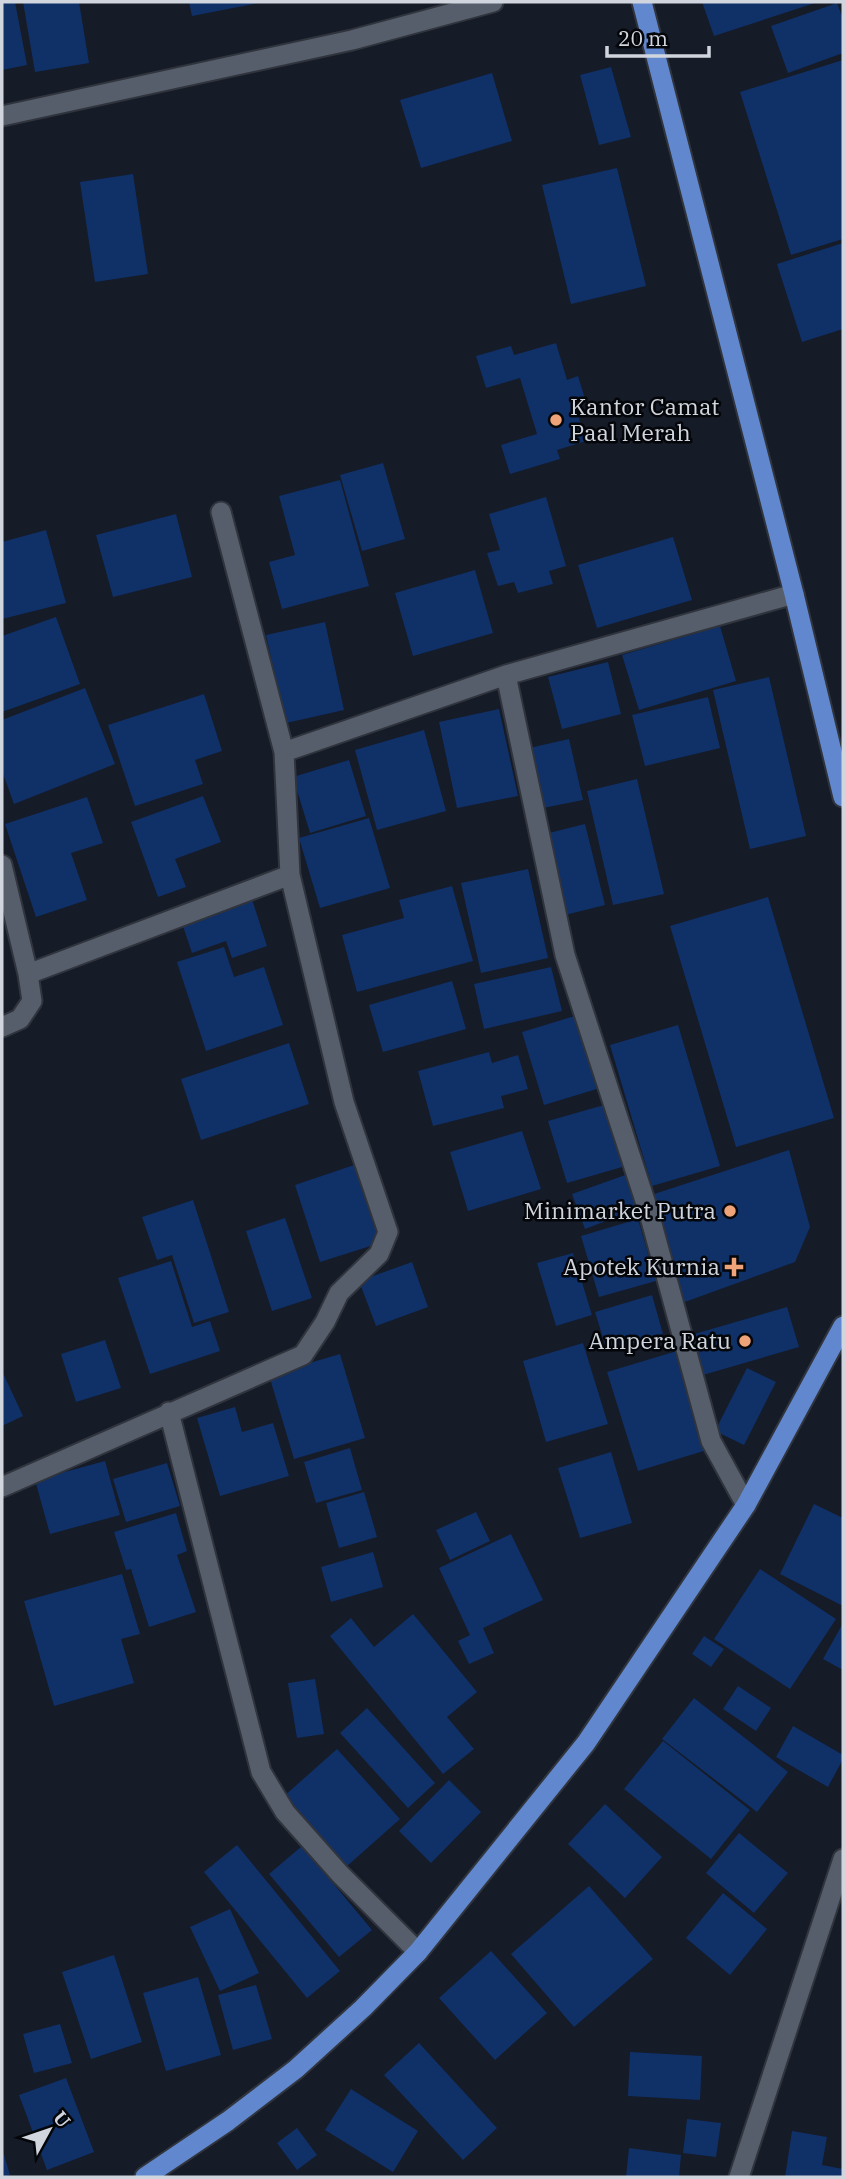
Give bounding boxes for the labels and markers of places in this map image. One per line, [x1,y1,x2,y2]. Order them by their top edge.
place label: Kantor Camat Paal Merah [570,391,719,447]
marker: Kantor Camat Paal Merah [548,412,564,428]
place label: Minimarket Putra [524,1195,716,1225]
marker: Minimarket Putra [722,1203,738,1219]
place label: Apotek Kurnia [563,1251,720,1281]
marker: Apotek Kurnia [726,1259,742,1275]
place label: Ampera Ratu [588,1325,731,1355]
marker: Ampera Ratu [737,1333,753,1349]

